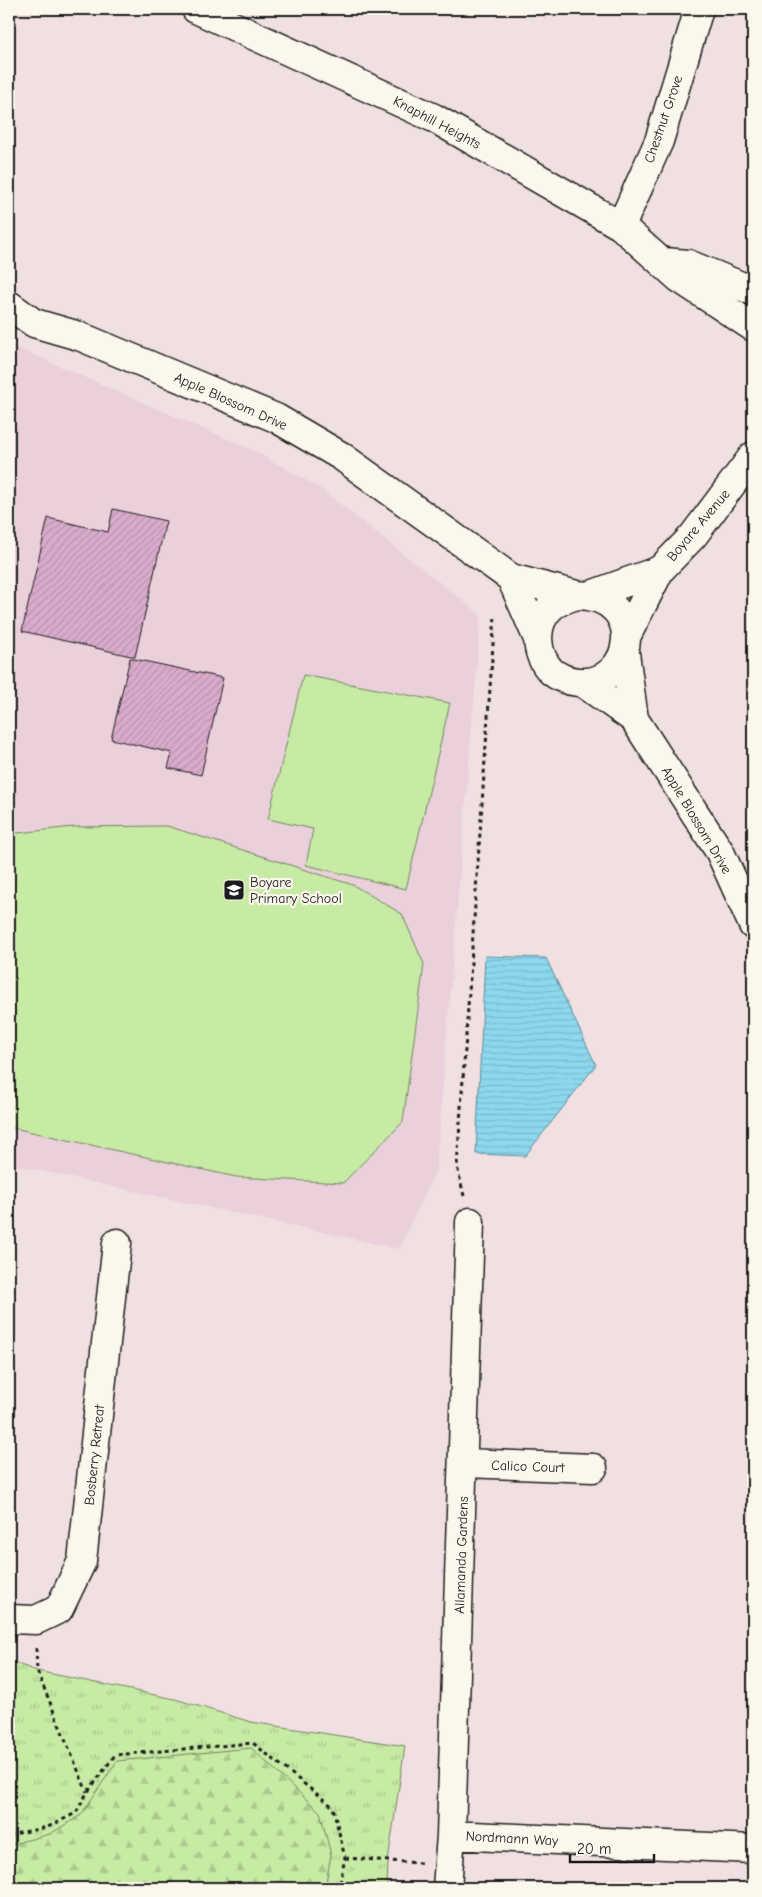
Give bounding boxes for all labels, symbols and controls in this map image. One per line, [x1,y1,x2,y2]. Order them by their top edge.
street label: Chestnut Grove [641,73,686,165]
street label: Knaphill Heights [390,92,484,153]
street label: Apple Blossom Drive [172,369,290,434]
street label: Boyare Avenue [663,486,733,565]
street label: Apple Blossom Drive [658,763,735,877]
place label: Boyare Primary School [250,874,342,907]
school or university icon: Boyare Primary School [222,878,246,902]
street label: Bosberry Retreat [81,1403,108,1506]
street label: Calico Court [491,1457,566,1476]
street label: Allamanda Gardens [451,1496,472,1614]
street label: Nordmann Way [465,1828,559,1849]
scale bar [570,1832,653,1864]
text: 20 m [577,1840,611,1858]

